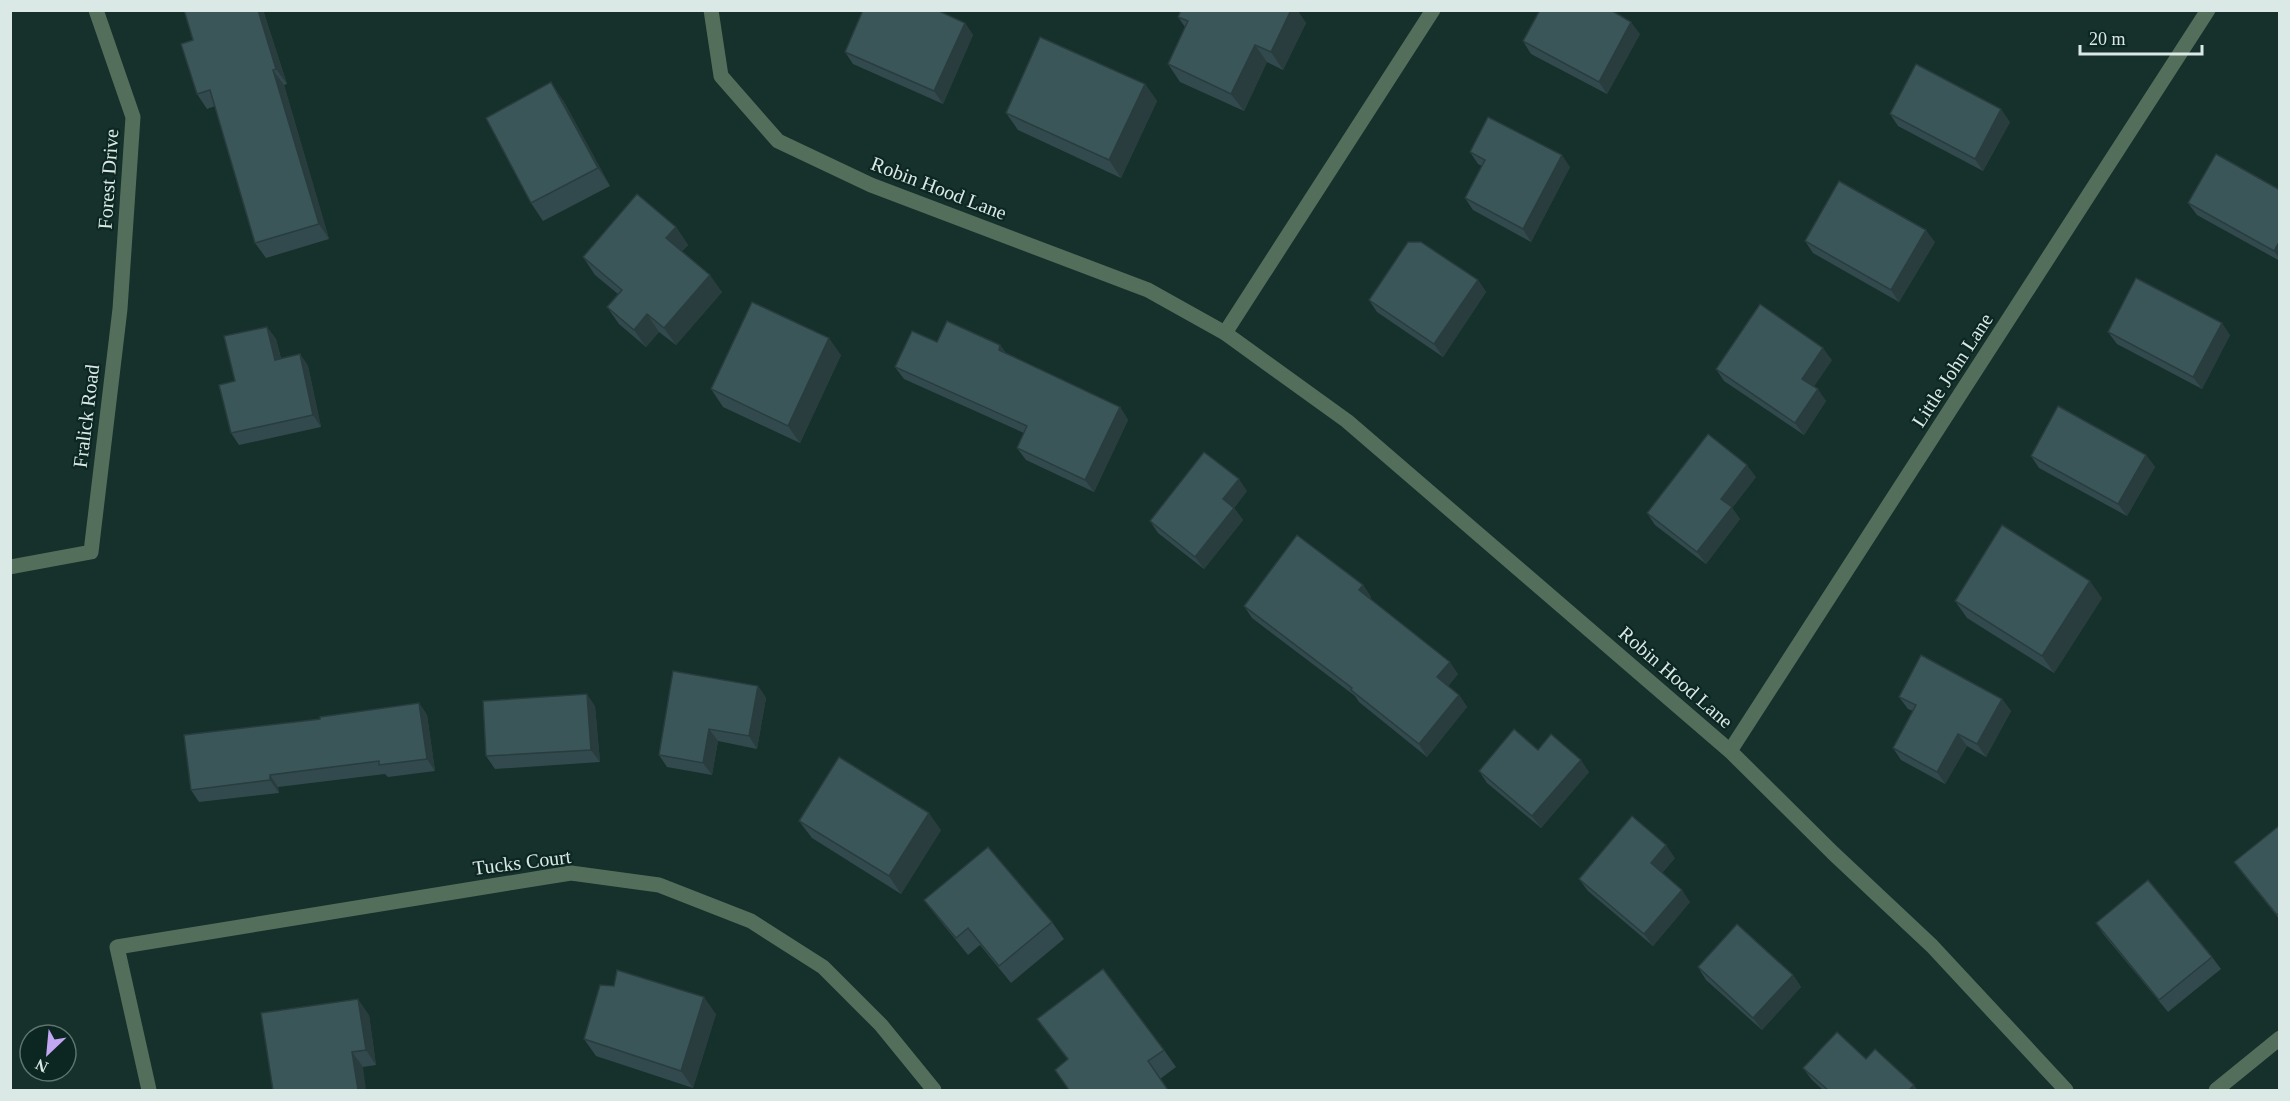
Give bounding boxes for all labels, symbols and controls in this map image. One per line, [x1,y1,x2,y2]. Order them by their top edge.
scale bar [2080,18,2202,56]
text: 20 m [2089,29,2126,49]
street label: Forest Drive [94,128,122,230]
street label: Robin Hood Lane [868,152,1010,224]
street label: Little John Lane [1907,309,1997,431]
street label: Fralick Road [69,363,103,469]
street label: Robin Hood Lane [1615,622,1737,732]
street label: Tucks Court [472,845,573,879]
north arrow [18,1023,78,1083]
text: N [32,1056,51,1076]

